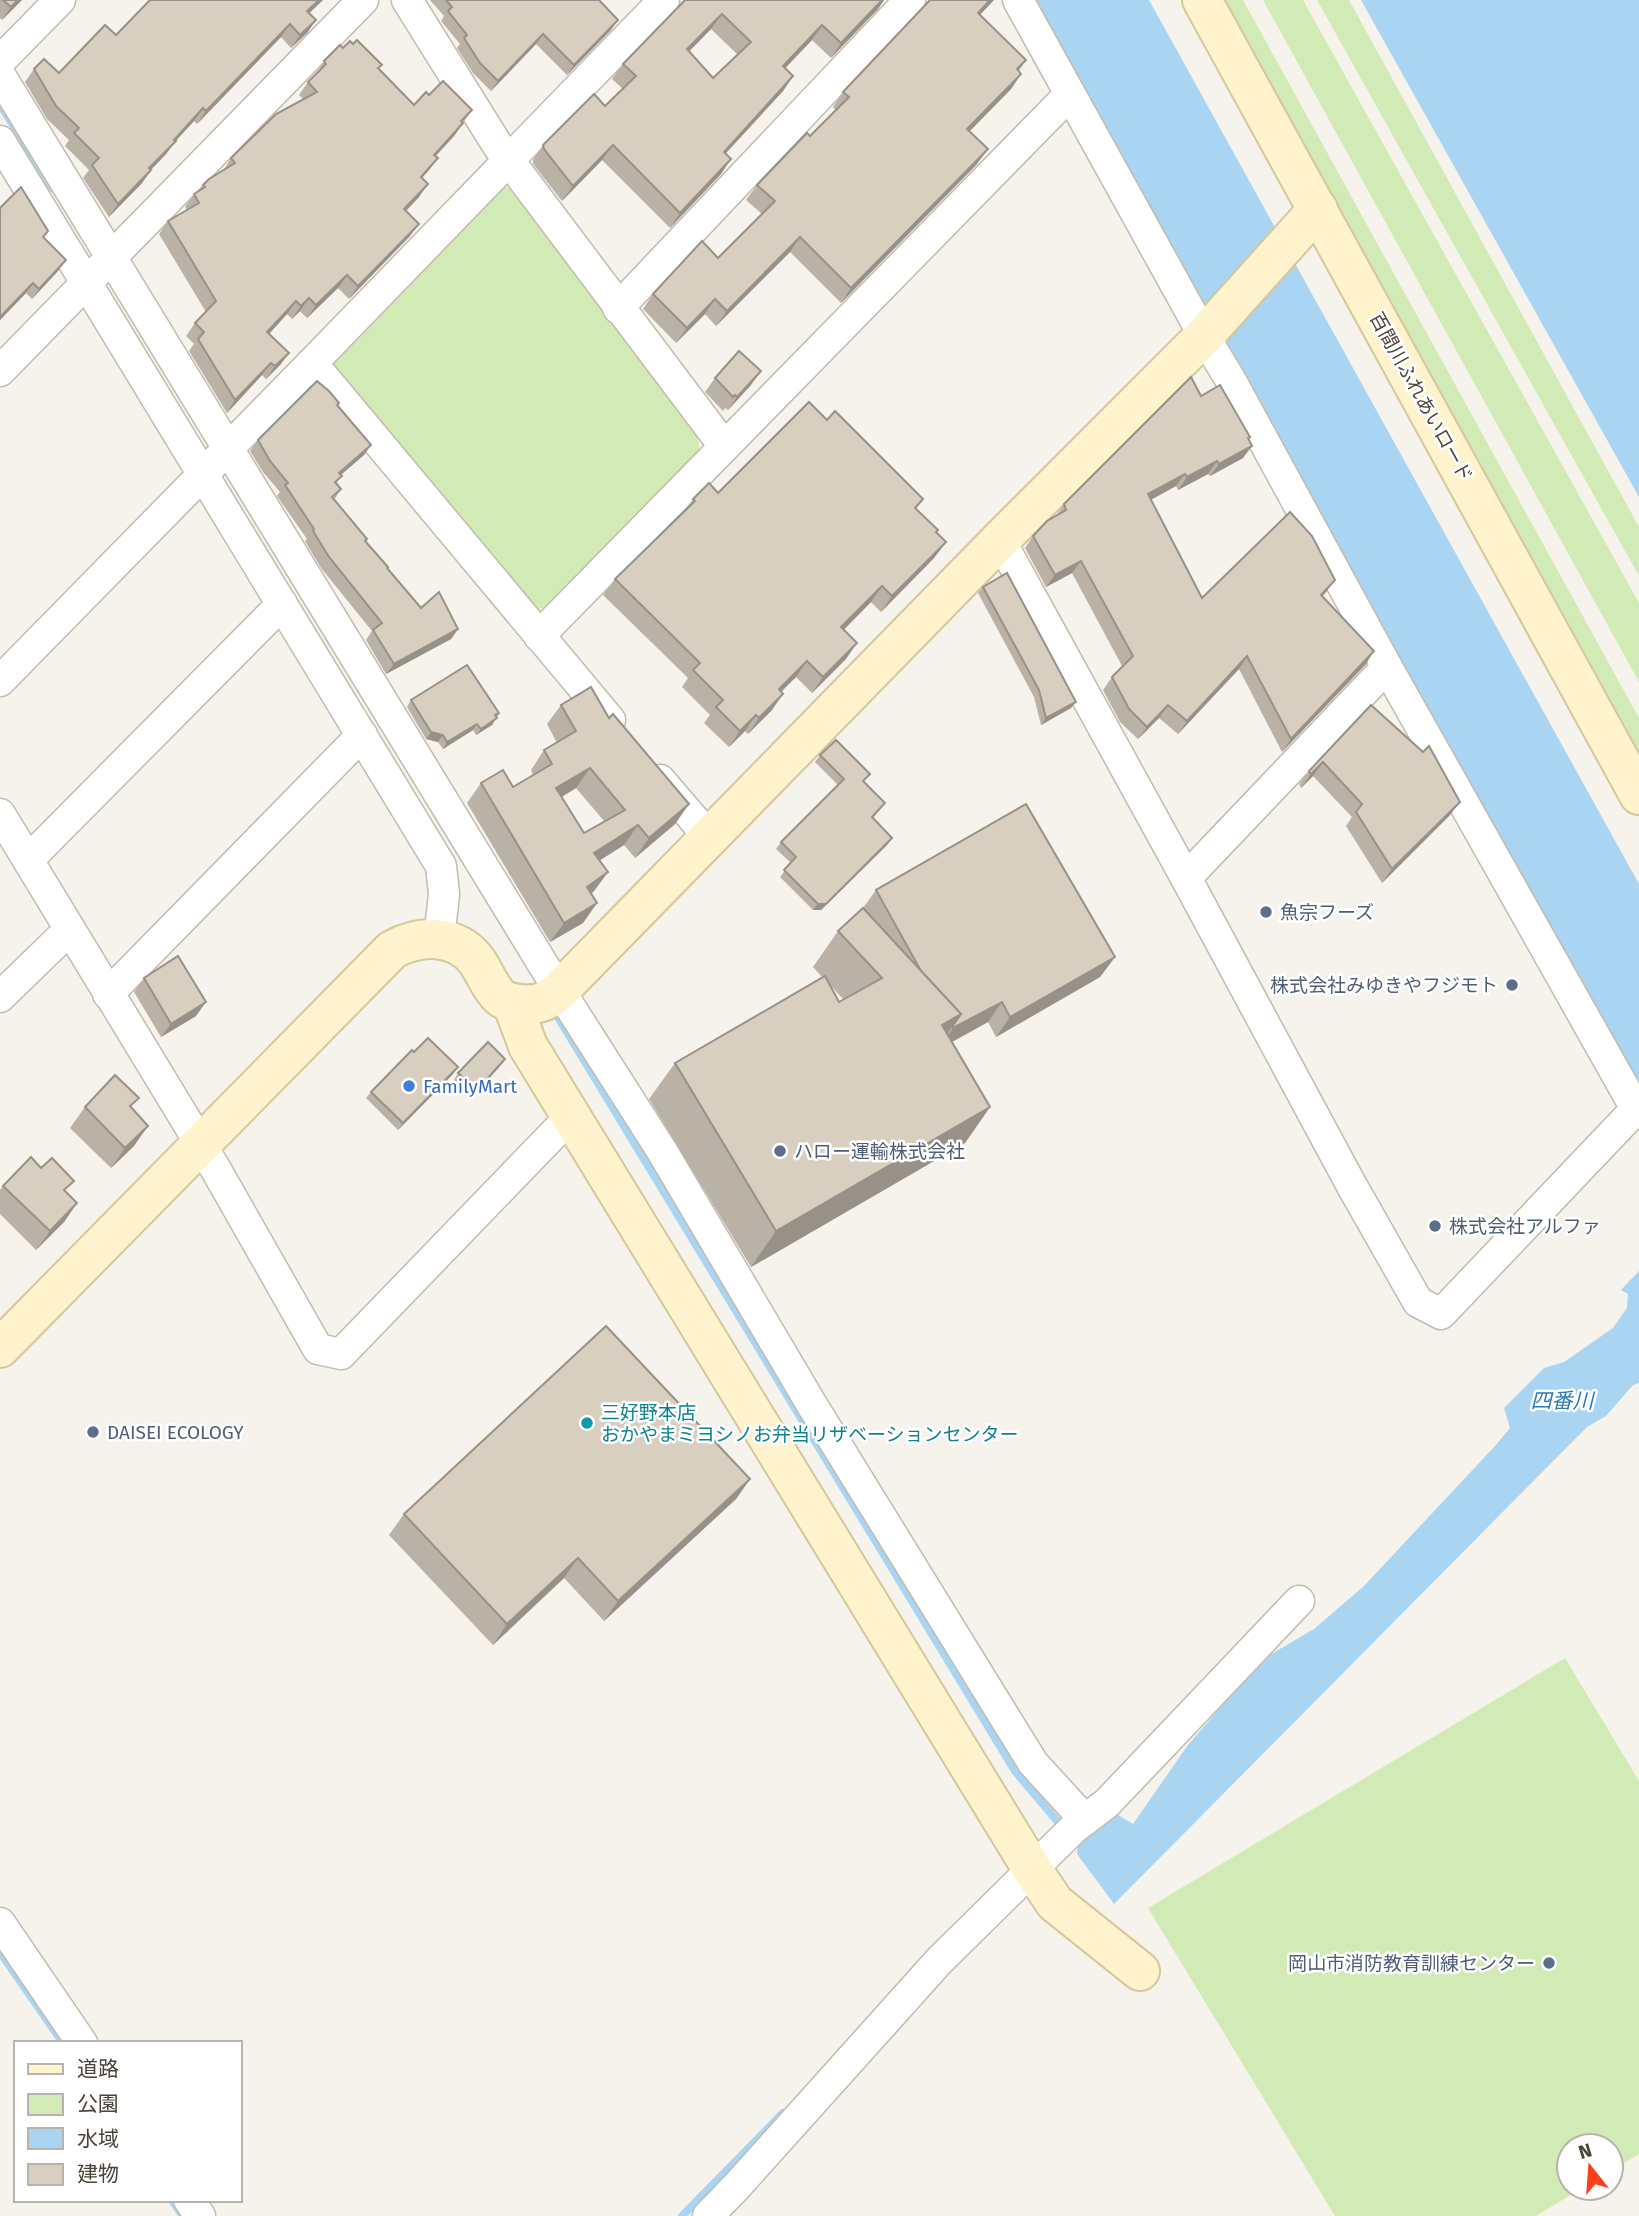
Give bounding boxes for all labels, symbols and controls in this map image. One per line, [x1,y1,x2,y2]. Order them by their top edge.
street label: 百間川ふれあいロード [1365,308,1477,486]
place label: 魚宗フーズ [1280,901,1374,924]
marker: 魚宗フーズ [1258,904,1274,920]
place label: 株式会社みゆきやフジモト [1270,974,1498,997]
marker: 株式会社みゆきやフジモト [1504,977,1520,993]
place label: FamilyMart [423,1075,517,1098]
marker: FamilyMart [401,1078,417,1094]
place label: ハロー運輸株式会社 [794,1140,965,1163]
marker: ハロー運輸株式会社 [772,1143,788,1159]
place label: 株式会社アルファ [1449,1215,1601,1238]
marker: 株式会社アルファ [1427,1218,1443,1234]
water label: 四番川 [1531,1388,1595,1414]
place label: 三好野本店 おかやまミヨシノお弁当リザベーションセンター [601,1401,1019,1446]
marker: 三好野本店 おかやまミヨシノお弁当リザベーションセンター [579,1415,595,1431]
place label: DAISEI ECOLOGY [107,1421,244,1444]
marker: DAISEI ECOLOGY [85,1424,101,1440]
place label: 岡山市消防教育訓練センター [1288,1952,1535,1975]
marker: 岡山市消防教育訓練センター [1541,1955,1557,1971]
legend [14,2041,242,2202]
text: 道路 [77,2056,119,2082]
text: 公園 [77,2091,119,2117]
text: 水域 [77,2126,119,2152]
north arrow [1555,2132,1625,2202]
text: N [1576,2138,1595,2164]
text: 建物 [77,2161,119,2187]

